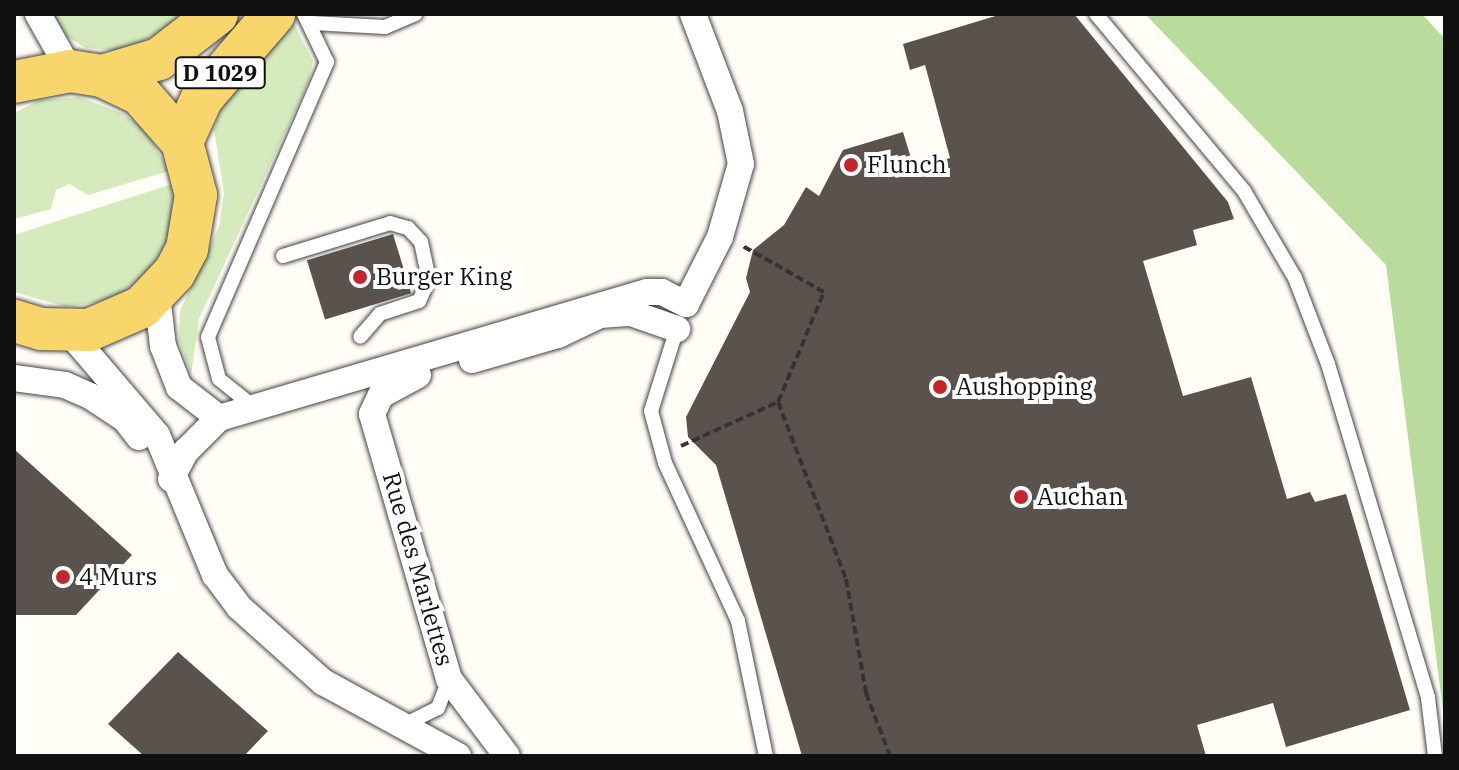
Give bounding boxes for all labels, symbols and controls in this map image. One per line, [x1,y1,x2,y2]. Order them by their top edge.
road number: D 1029 [174,55,266,91]
place label: Flunch [867,151,947,179]
marker: Flunch [842,156,860,174]
place label: Burger King [376,263,512,291]
marker: Burger King [351,268,369,286]
place label: Aushopping [956,373,1092,401]
marker: Aushopping [931,378,949,396]
street label: Rue des Marlettes [377,469,459,669]
place label: Auchan [1037,483,1124,511]
marker: Auchan [1012,488,1030,506]
place label: 4 Murs [79,563,157,591]
marker: 4 Murs [54,568,72,586]

